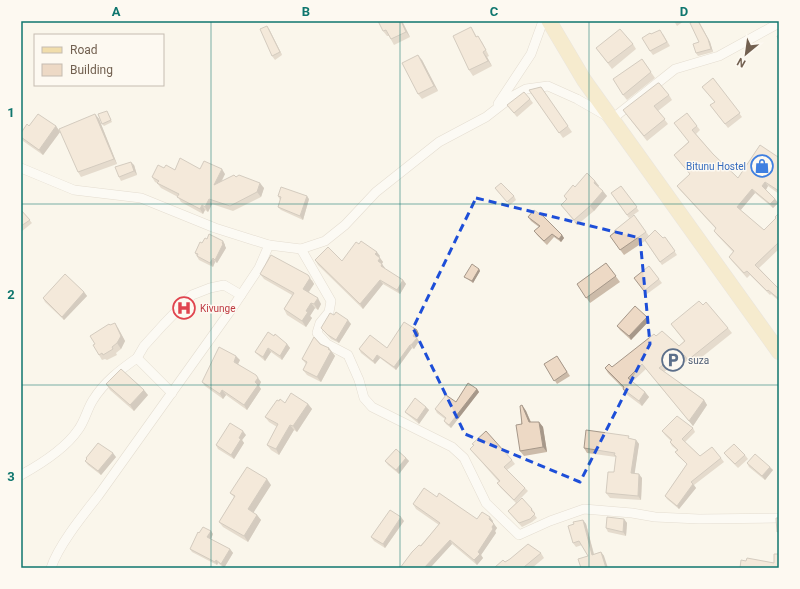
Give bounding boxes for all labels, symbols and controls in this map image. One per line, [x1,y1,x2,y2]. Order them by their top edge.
text: A [112,4,121,19]
text: B [302,4,310,19]
text: C [490,4,499,19]
text: D [680,4,688,19]
legend [34,34,164,86]
north arrow [726,34,766,74]
text: Road [70,43,98,57]
text: N [735,55,748,70]
text: Building [70,63,113,77]
text: 1 [7,105,15,120]
shop icon: Bitunu Hostel [749,153,775,179]
place label: Bitunu Hostel [686,161,746,172]
text: 2 [7,287,15,302]
hospital icon: Kivunge [171,295,197,321]
place label: Kivunge [200,303,236,314]
parking icon: suza [660,347,686,373]
place label: suza [688,355,709,366]
text: 3 [7,469,15,484]

